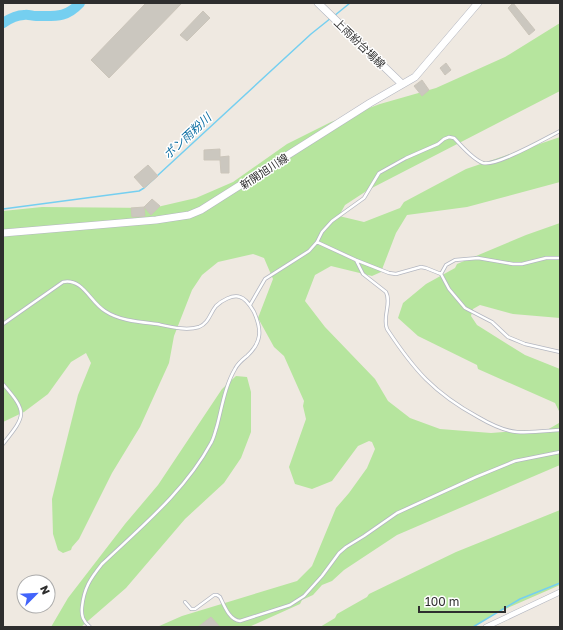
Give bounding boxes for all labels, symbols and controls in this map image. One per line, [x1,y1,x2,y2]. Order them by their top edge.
street label: 上雨紛台場線 [332,15,388,71]
water label: ポン雨粉川 [160,109,216,162]
street label: 新開旭川線 [237,151,291,191]
north arrow [16,574,56,614]
text: N [38,583,53,596]
scale bar [419,588,505,614]
text: 100 m [425,594,459,609]

